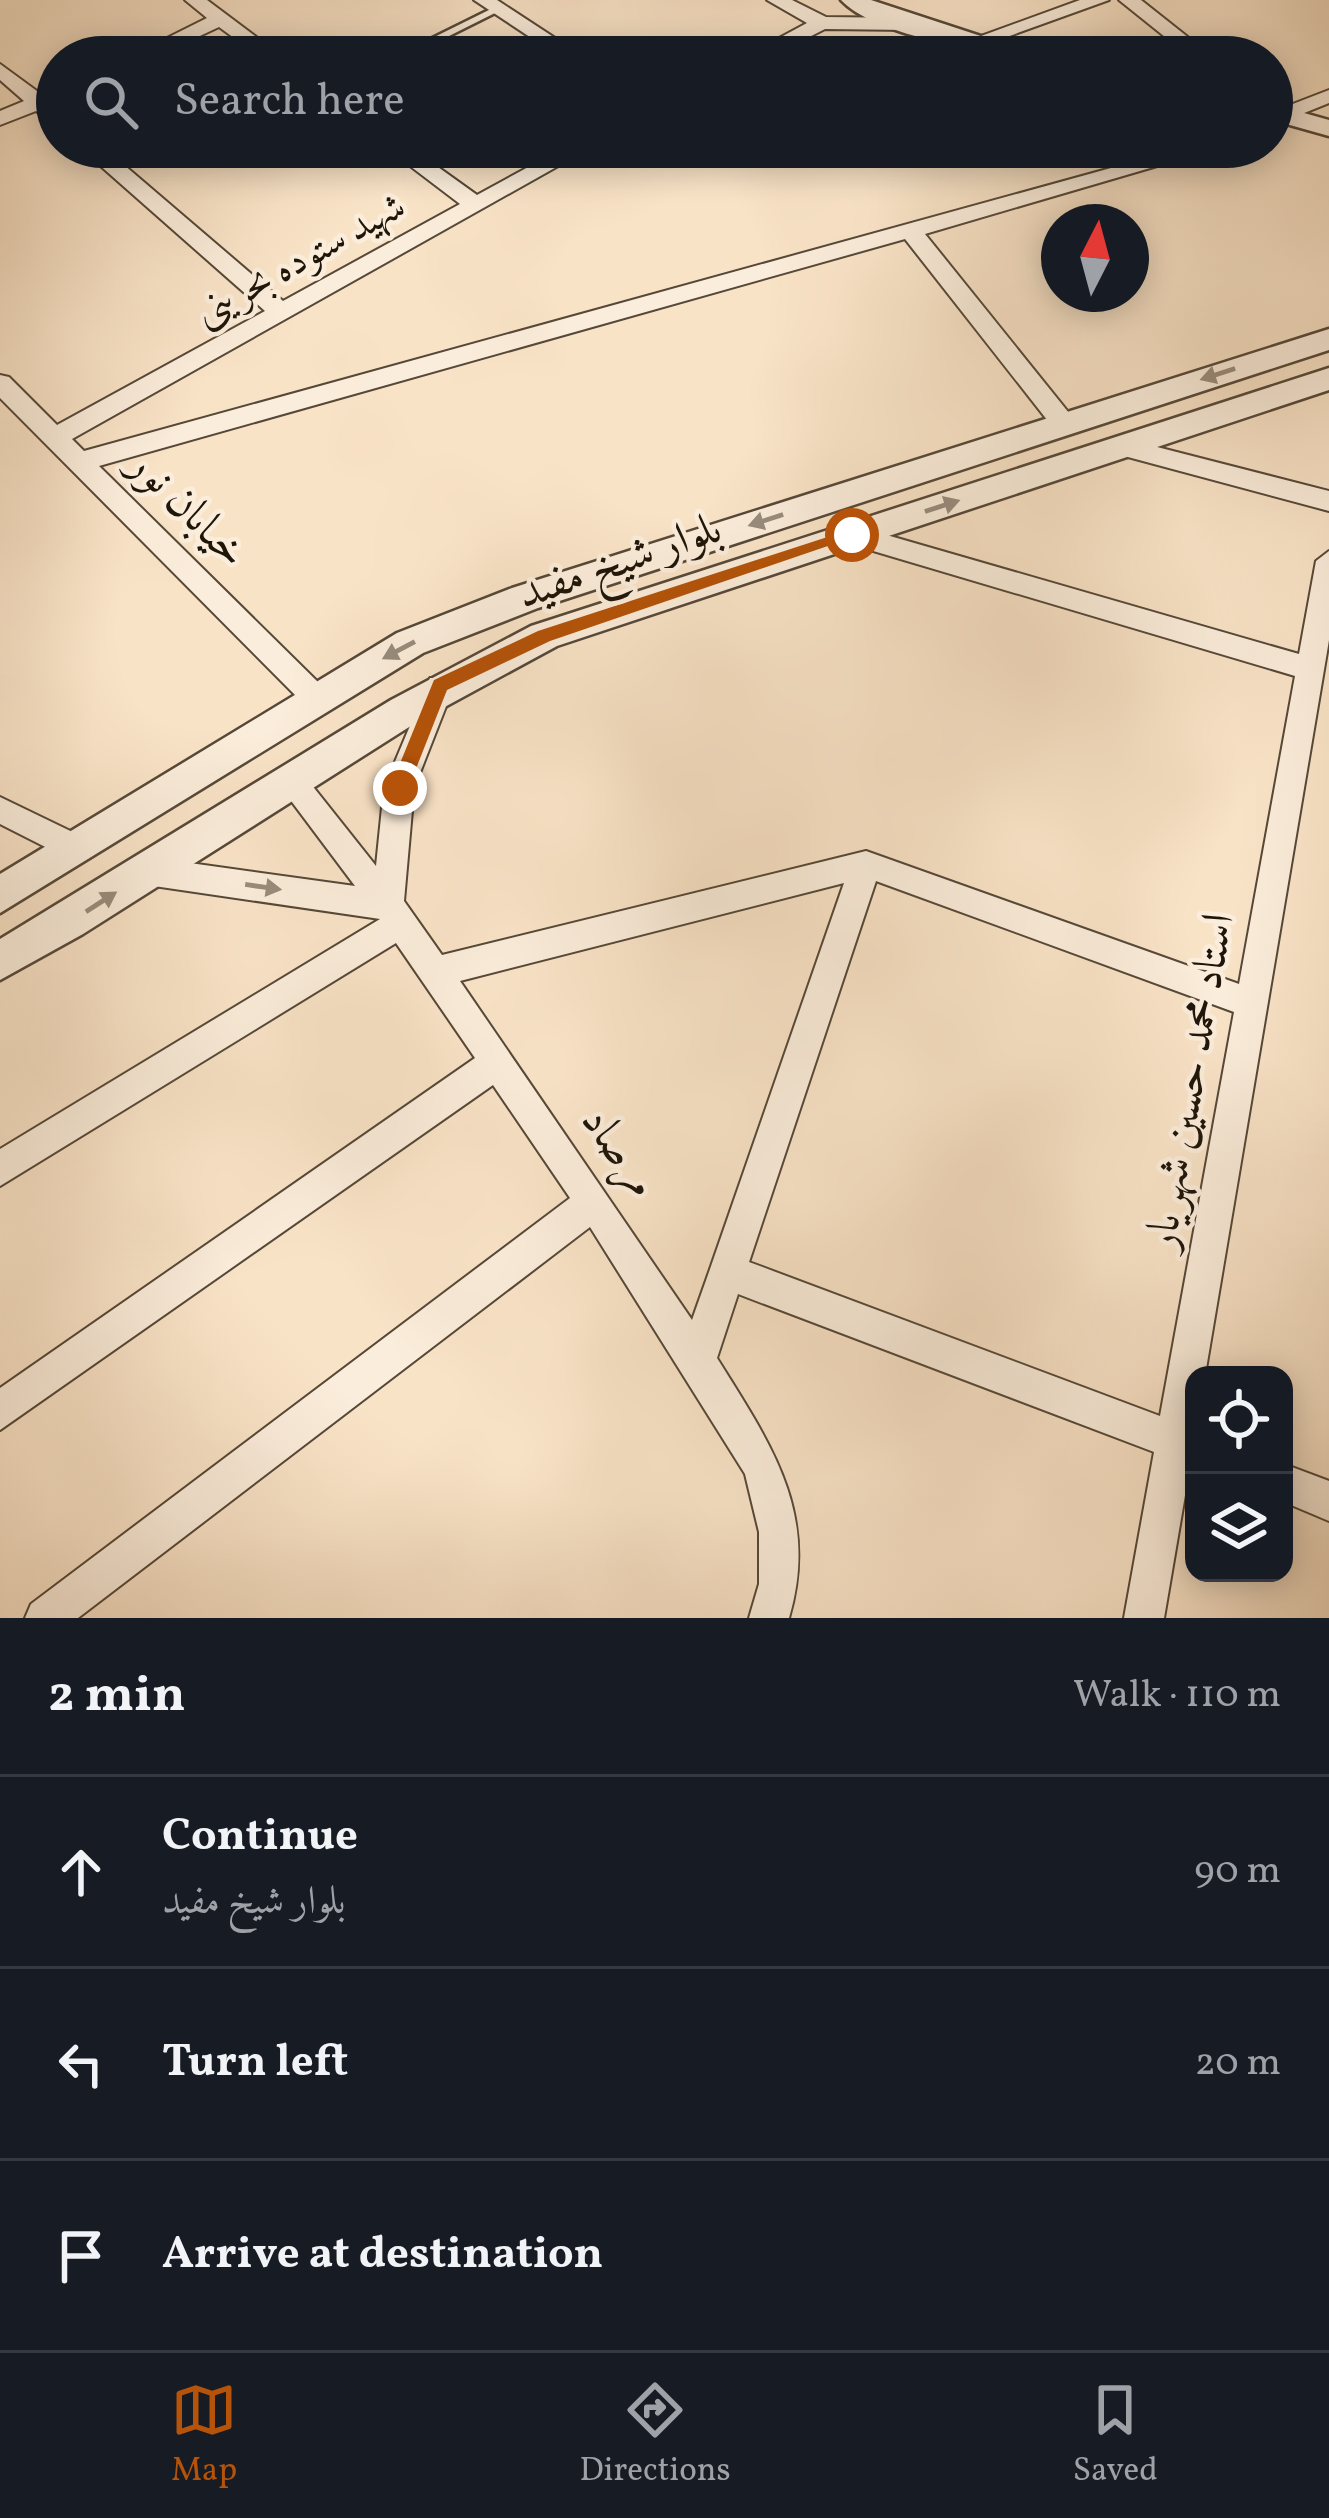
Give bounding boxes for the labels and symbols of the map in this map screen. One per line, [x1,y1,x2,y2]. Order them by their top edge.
street label: شهید ستوده بحرینی [186,181,416,341]
north arrow [1041,204,1149,312]
one-way arrow [1199,366,1236,385]
street label: خیابان نور [110,433,261,584]
one-way arrow [924,495,961,514]
street label: بلوار شیخ مفید [509,499,732,632]
route start [825,508,879,562]
one-way arrow [747,511,784,530]
one-way arrow [382,639,417,660]
route end [373,761,427,815]
one-way arrow [245,878,282,897]
one-way arrow [84,891,117,913]
street label: استاد محمد حسین شهریار [1131,909,1253,1259]
street label: مرصاد [564,1094,672,1212]

